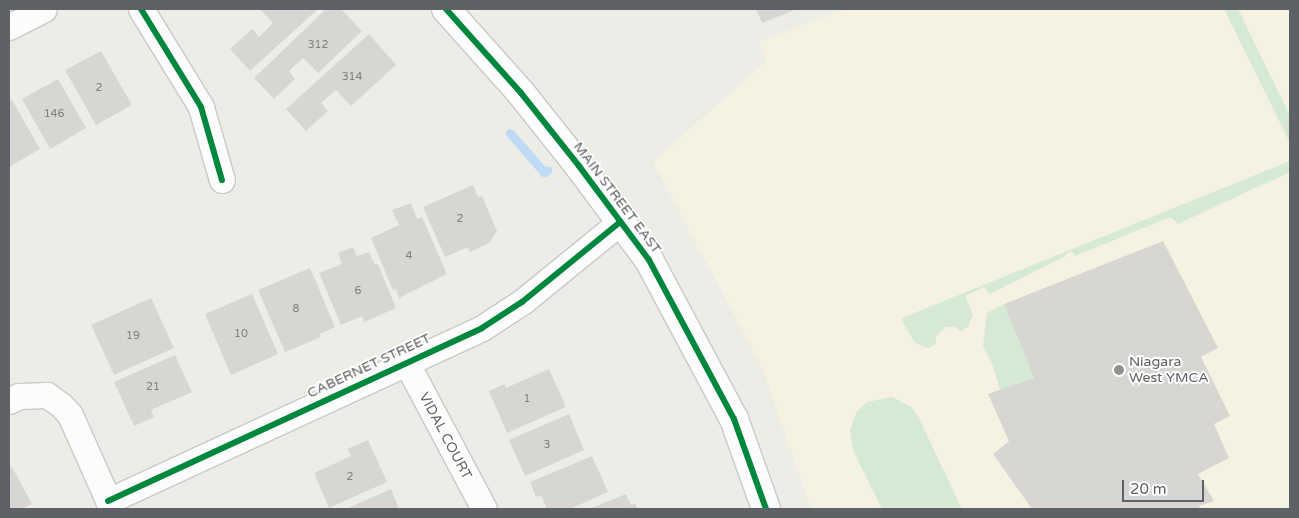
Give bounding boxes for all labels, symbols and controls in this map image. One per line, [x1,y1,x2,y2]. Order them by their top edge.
house number: 312 [308,38,328,52]
house number: 314 [342,70,362,84]
house number: 2 [96,81,102,95]
house number: 146 [44,107,64,121]
street label: MAIN STREET EAST [570,139,664,257]
house number: 2 [457,212,463,226]
house number: 4 [406,249,412,263]
house number: 6 [355,284,361,298]
house number: 8 [293,302,299,316]
house number: 10 [234,327,248,341]
house number: 19 [126,329,140,343]
street label: CABERNET STREET [305,330,433,402]
place label: Niagara West YMCA [1129,354,1209,387]
marker: Niagara West YMCA [1113,364,1125,376]
house number: 21 [146,380,160,394]
street label: VIDAL COURT [415,390,475,482]
house number: 1 [524,392,530,406]
house number: 3 [544,438,550,452]
house number: 2 [347,470,353,484]
scale bar [1124,470,1206,502]
text: 20 m [1130,480,1167,498]

